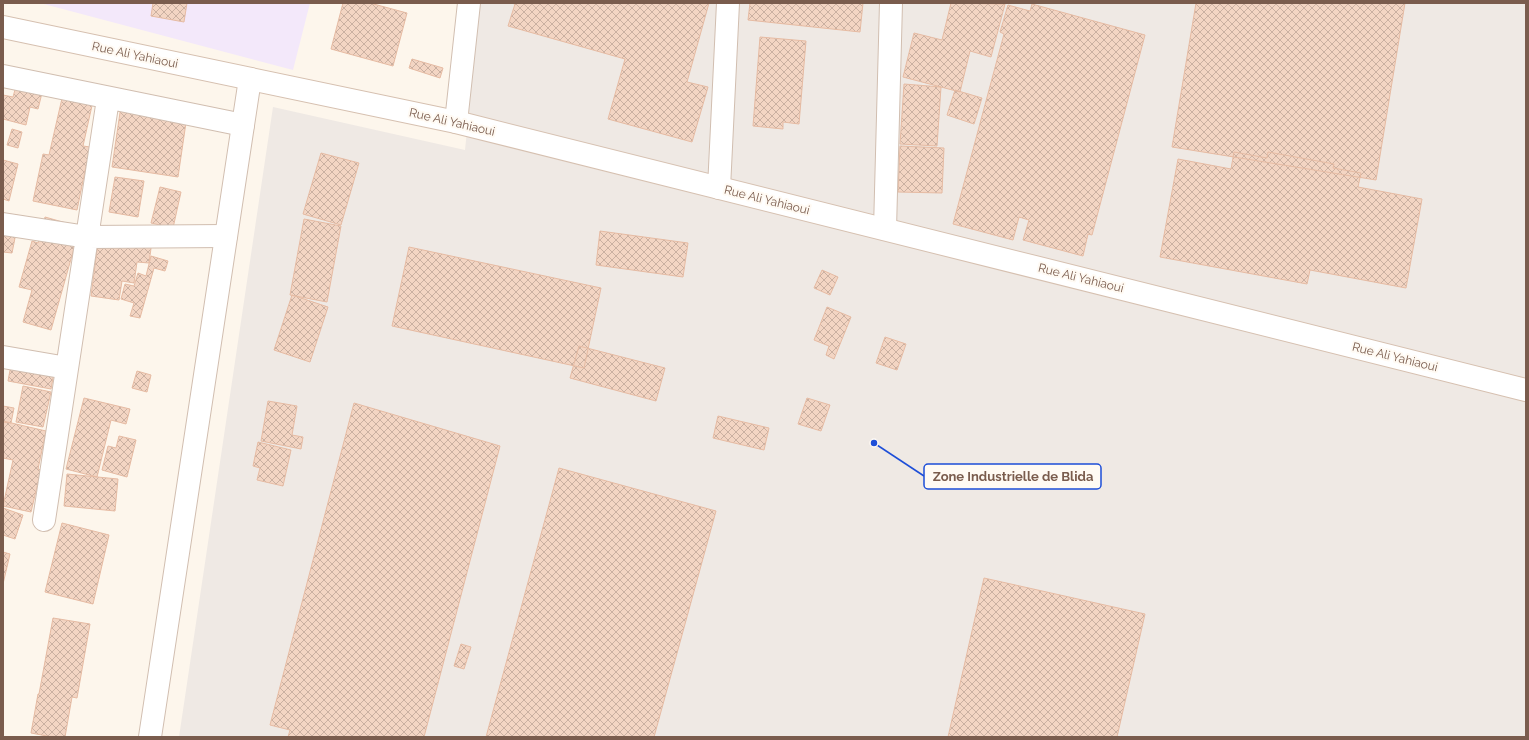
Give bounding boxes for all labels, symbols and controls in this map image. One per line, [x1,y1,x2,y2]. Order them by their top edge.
street label: Rue Ali Yahiaoui [91,39,179,71]
street label: Rue Ali Yahiaoui [408,105,496,139]
street label: Rue Ali Yahiaoui [723,183,811,217]
street label: Rue Ali Yahiaoui [1037,261,1125,295]
street label: Rue Ali Yahiaoui [1351,340,1439,374]
callout: Zone Industrielle de Blida [924,464,1101,489]
text: Zone Industrielle de Blida [933,469,1094,484]

